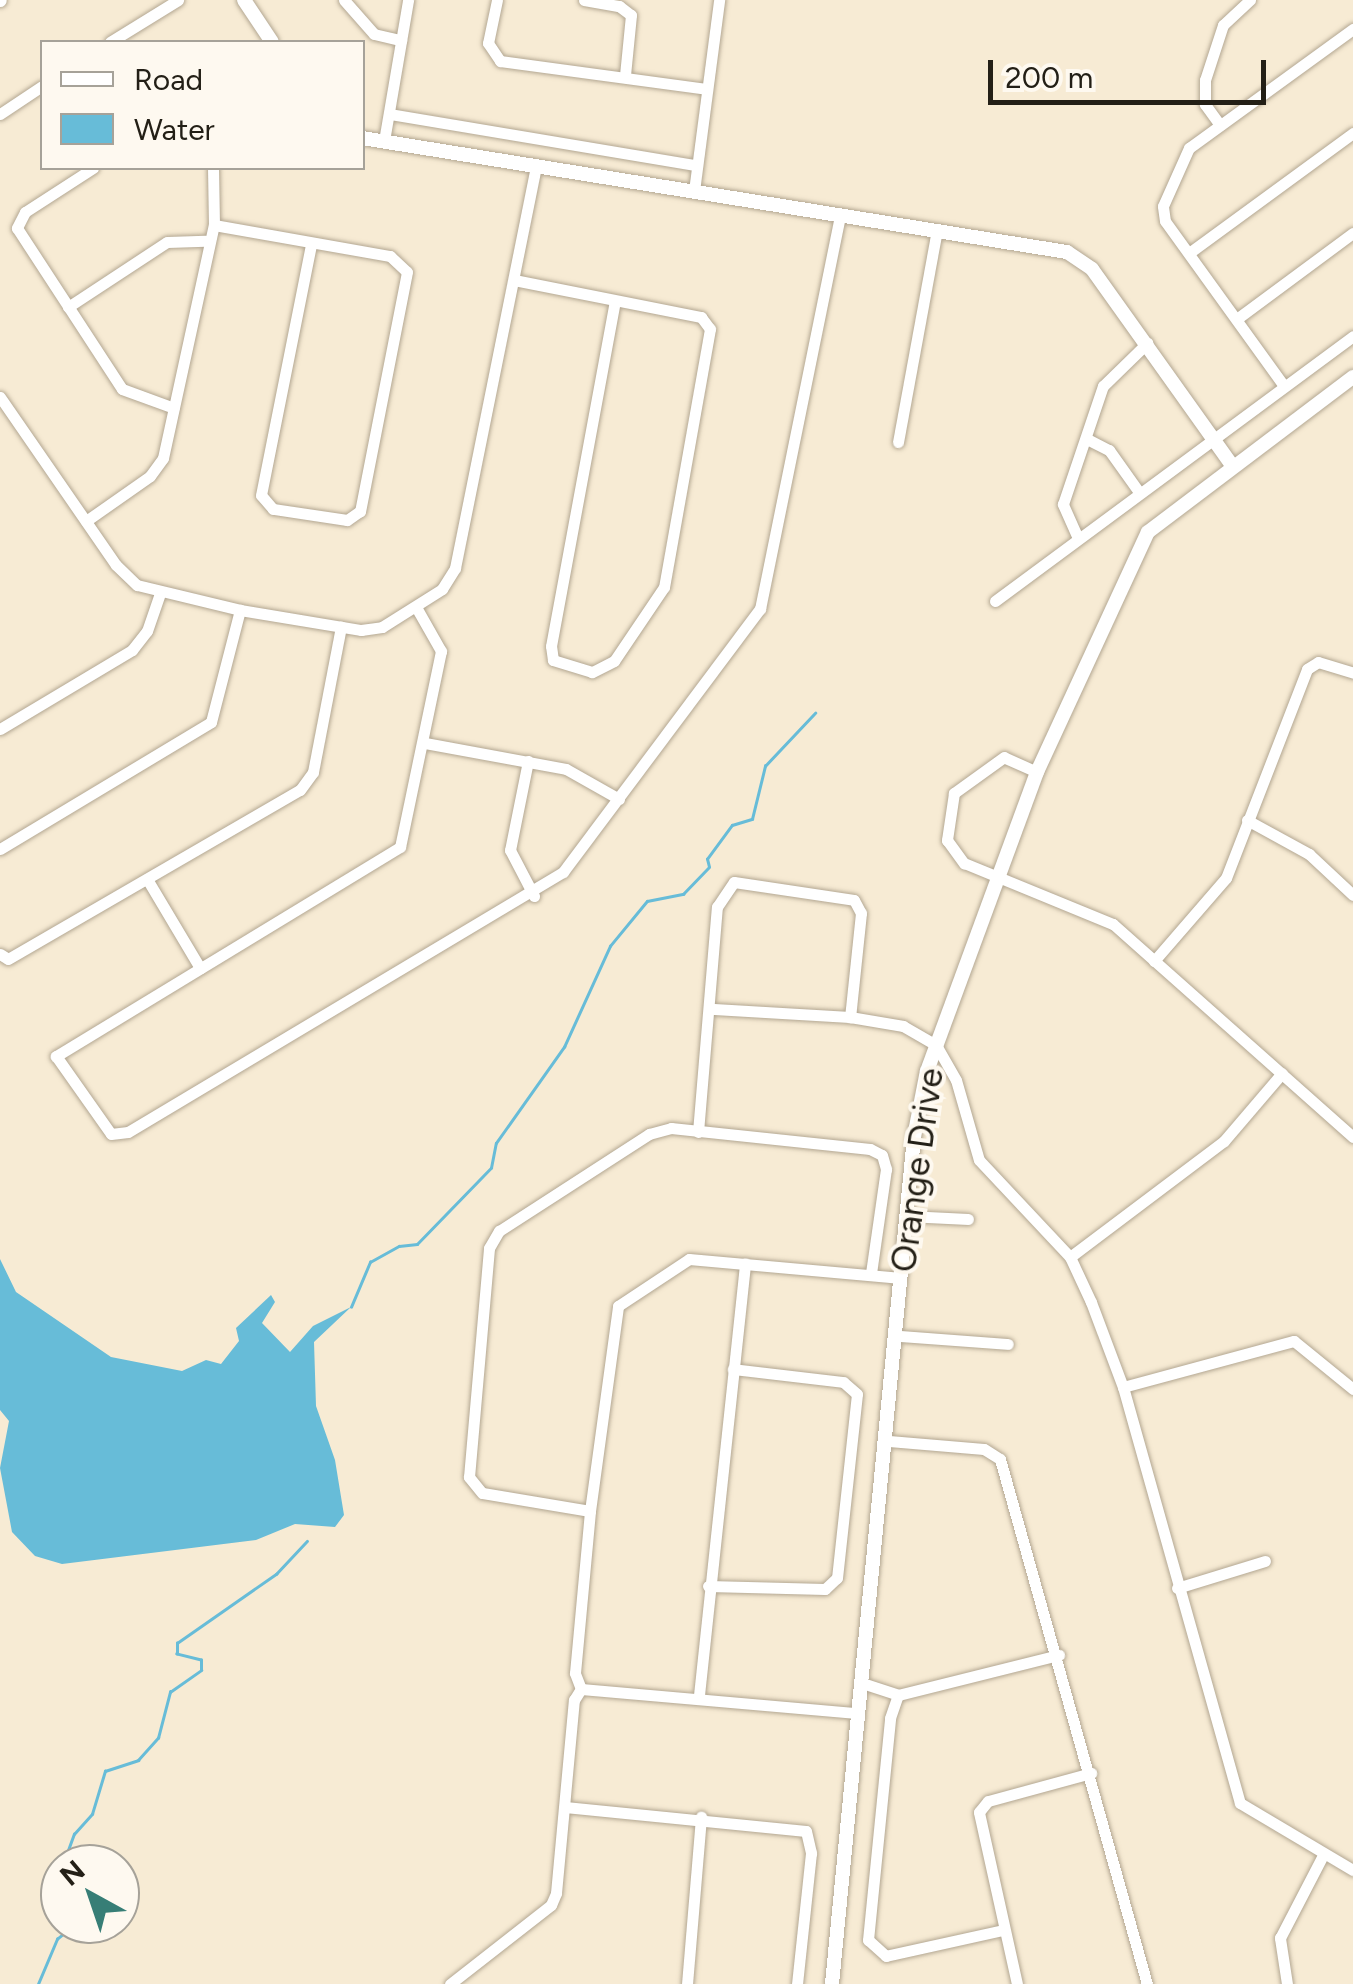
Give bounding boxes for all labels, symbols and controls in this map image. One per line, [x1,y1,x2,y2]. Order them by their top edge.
legend [40,40,365,170]
scale bar [993,40,1270,102]
text: 200 m [1005,59,1093,96]
text: Road [134,61,203,98]
text: Water [134,111,215,148]
street label: Orange Drive [882,1065,952,1275]
north arrow [40,1844,140,1944]
text: N [53,1853,91,1893]

